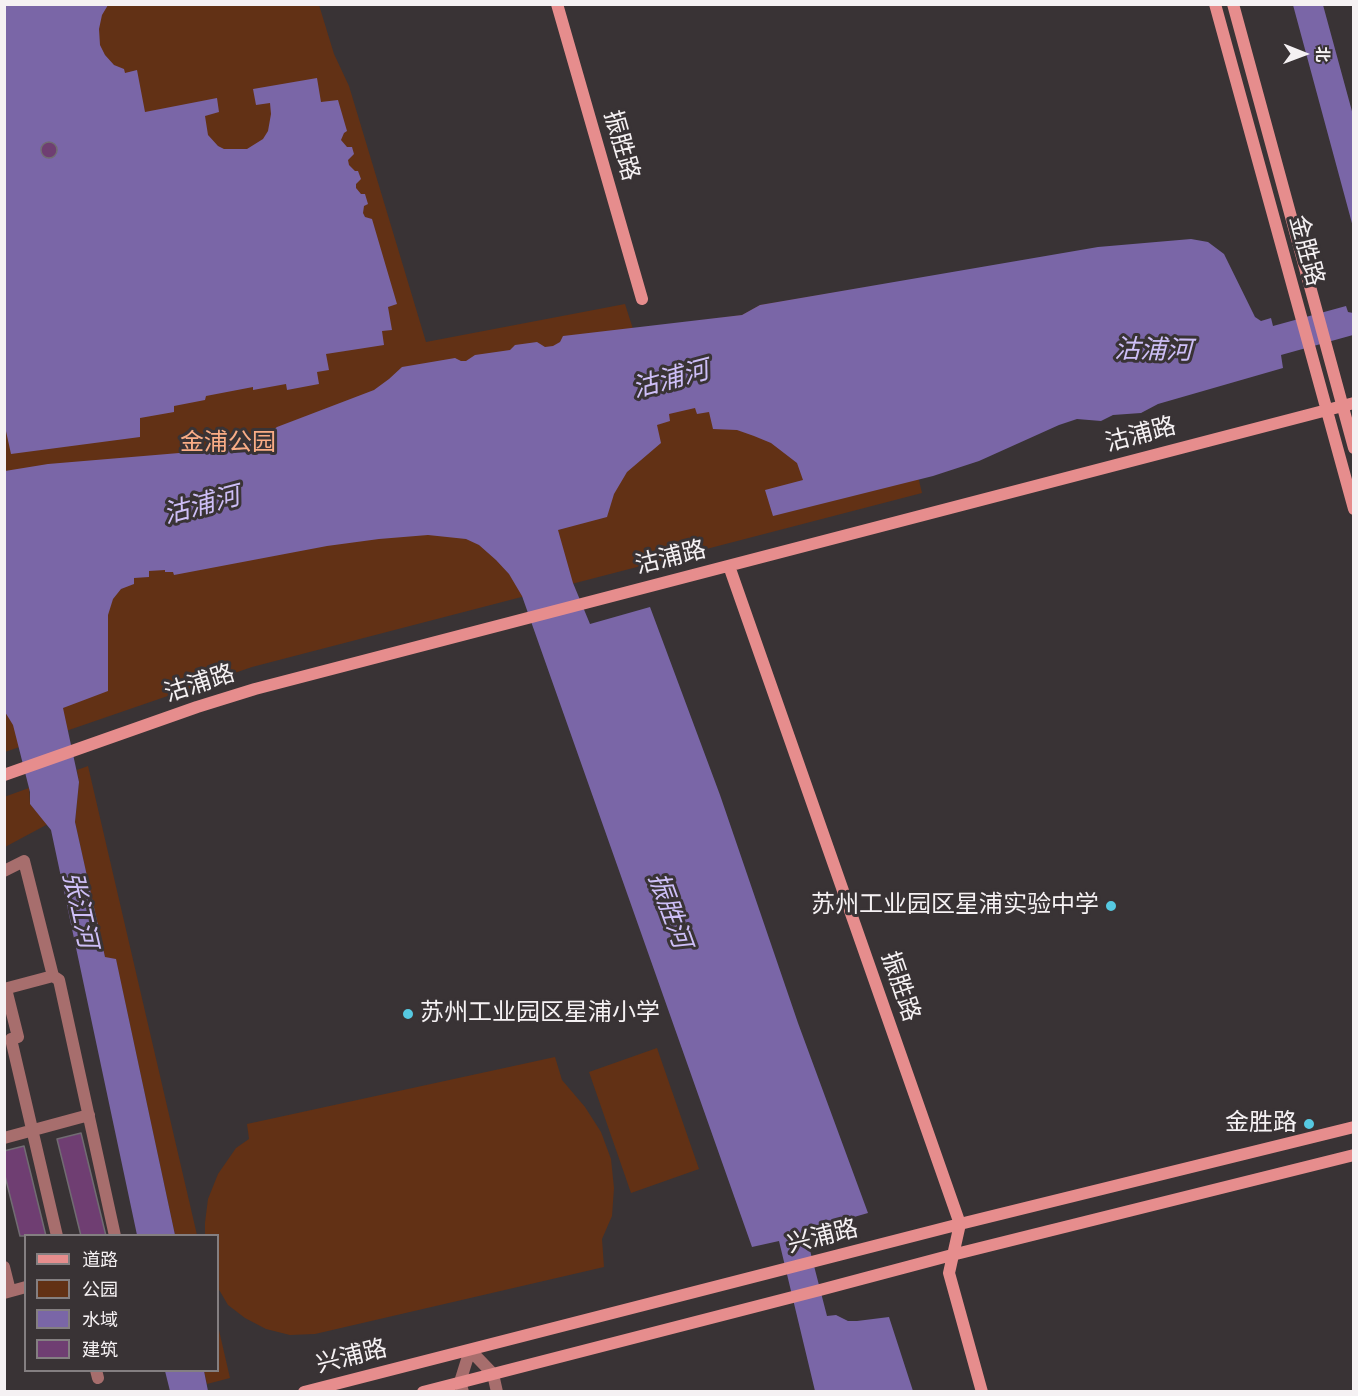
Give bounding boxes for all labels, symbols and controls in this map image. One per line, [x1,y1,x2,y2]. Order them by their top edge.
north arrow [1274,24,1334,84]
text: 北 [1311,46,1334,63]
street label: 振胜路 [596,107,644,185]
street label: 金胜路 [1282,212,1328,290]
water label: 沽浦河 [1114,336,1192,368]
water label: 沽浦河 [629,356,713,406]
street label: 沽浦路 [1102,413,1180,459]
park label: 金浦公园 [180,430,276,458]
water label: 沽浦河 [160,482,244,532]
street label: 沽浦路 [633,536,709,582]
street label: 沽浦路 [161,660,239,710]
water label: 张江河 [54,868,102,952]
water label: 振胜河 [640,869,696,953]
place label: 苏州工业园区星浦实验中学 [811,892,1099,920]
marker: 苏州工业园区星浦实验中学 [1104,899,1118,913]
street label: 振胜路 [874,948,924,1026]
place label: 苏州工业园区星浦小学 [420,1000,660,1028]
marker: 苏州工业园区星浦小学 [401,1007,415,1021]
place label: 金胜路 [1225,1110,1297,1138]
marker: 金胜路 [1302,1117,1316,1131]
street label: 兴浦路 [785,1215,861,1261]
legend [24,1234,219,1372]
text: 道路 [82,1247,118,1273]
text: 公园 [82,1277,118,1303]
text: 水域 [82,1307,118,1333]
street label: 兴浦路 [314,1335,390,1381]
text: 建筑 [82,1337,118,1363]

